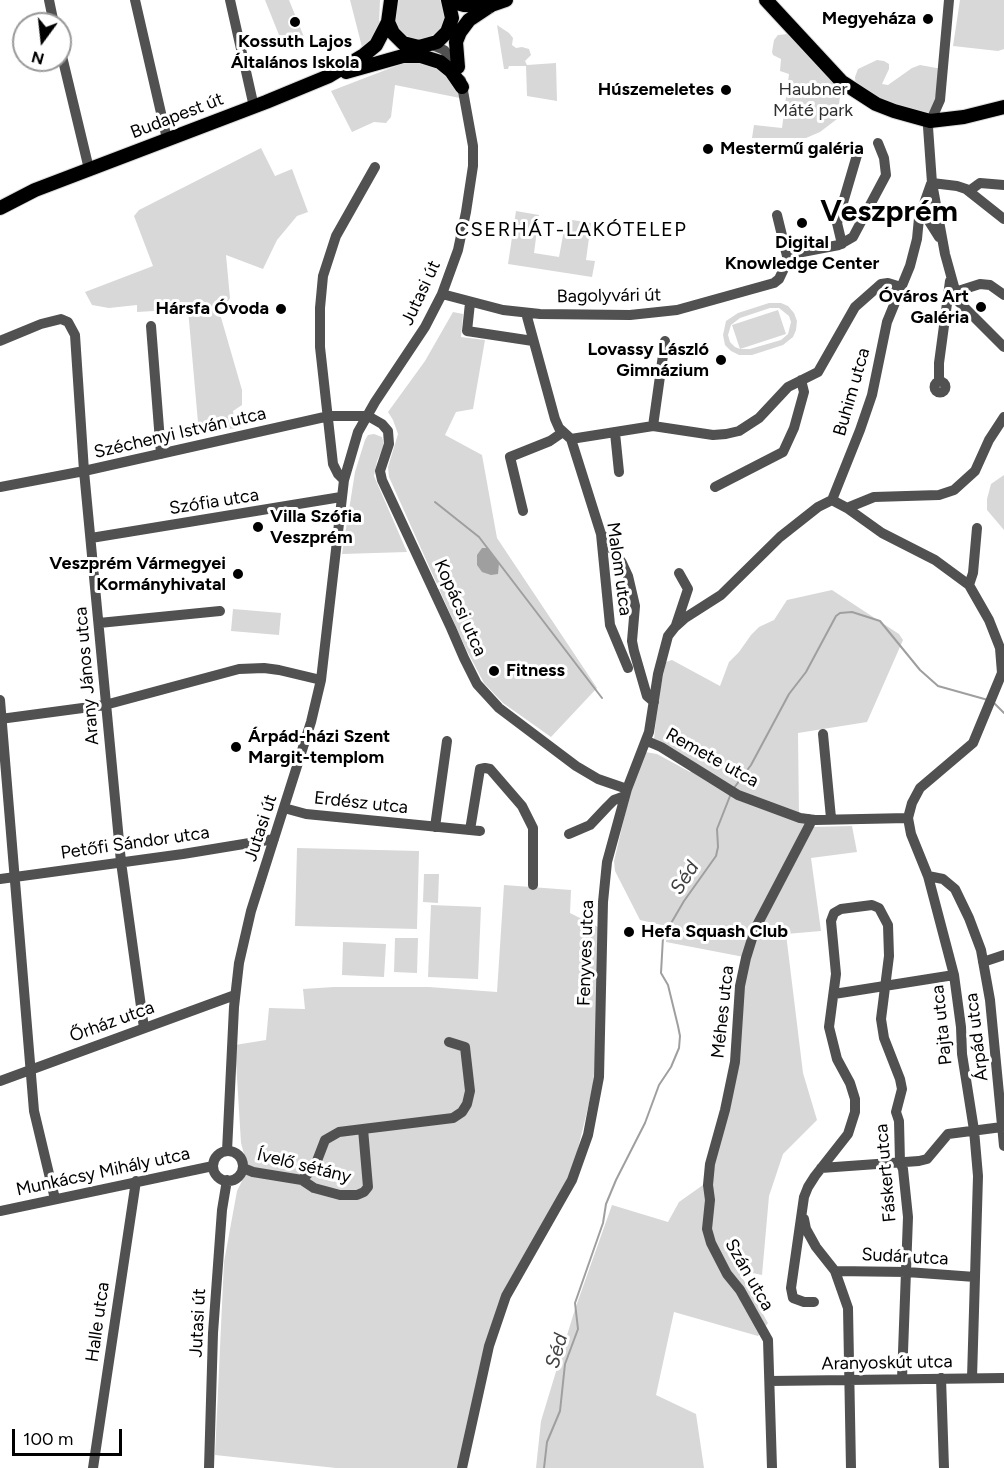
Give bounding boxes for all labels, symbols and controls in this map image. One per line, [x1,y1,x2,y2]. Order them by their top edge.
place label: Megyeháza [822,8,916,30]
north arrow [12,12,72,72]
marker: Megyeháza [921,12,935,26]
marker: Kossuth Lajos Általános Iskola [288,15,302,29]
place label: Kossuth Lajos Általános Iskola [231,31,359,74]
text: N [29,47,46,69]
place label: Húszemeletes [598,79,714,101]
park label: Haubner Máté park [773,79,853,122]
marker: Húszemeletes [719,83,733,97]
street label: Budapest út [128,88,226,144]
place label: Mestermű galéria [720,138,864,160]
marker: Mestermű galéria [701,142,715,156]
district label: Veszprém [820,194,958,230]
marker: Digital Knowledge Center [795,216,809,230]
district label: CSERHÁT-LAKÓTELEP [455,218,687,242]
place label: Digital Knowledge Center [725,232,879,274]
street label: Jutasi út [397,257,445,329]
street label: Bagolyvári út [557,284,661,308]
place label: Óváros Art Galéria [879,286,969,328]
place label: Hársfa Óvoda [155,298,269,320]
marker: Óváros Art Galéria [974,300,988,314]
marker: Hársfa Óvoda [274,302,288,316]
place label: Lovassy László Gimnázium [588,339,709,382]
street label: Buhim utca [829,345,875,439]
marker: Lovassy László Gimnázium [714,353,728,367]
street label: Széchenyi István utca [92,403,268,463]
street label: Szófia utca [168,484,260,520]
place label: Villa Szófia Veszprém [270,506,362,548]
marker: Villa Szófia Veszprém [251,520,265,534]
street label: Malom utca [602,521,636,617]
place label: Veszprém Vármegyei Kormányhivatal [49,553,226,596]
street label: Kopácsi utca [429,556,491,660]
marker: Veszprém Vármegyei Kormányhivatal [231,567,245,581]
street label: Arany János utca [70,606,104,746]
place label: Fitness [506,660,565,682]
marker: Fitness [487,664,501,678]
street label: Remete utca [662,724,762,792]
place label: Árpád-házi Szent Margit-templom [248,726,390,768]
marker: Árpád-házi Szent Margit-templom [229,740,243,754]
street label: Erdész utca [313,787,409,819]
street label: Jutasi út [240,792,282,864]
street label: Petőfi Sándor utca [59,822,211,864]
water label: Séd [665,857,705,899]
street label: Fenyves utca [573,899,599,1007]
place label: Hefa Squash Club [641,921,788,943]
marker: Hefa Squash Club [622,925,636,939]
street label: Méhes utca [707,964,739,1060]
street label: Pajta utca [927,984,957,1066]
street label: Árpád utca [961,992,993,1082]
street label: Őrház utca [67,997,157,1047]
street label: Fáskert utca [871,1123,901,1223]
street label: Munkácsy Mihály utca [14,1143,192,1201]
street label: Ívelő sétány [255,1144,353,1188]
street label: Szán utca [720,1235,778,1315]
street label: Sudár utca [861,1244,949,1270]
street label: Halle utca [82,1281,114,1363]
street label: Jutasi út [185,1288,211,1358]
water label: Séd [541,1331,573,1371]
street label: Aranyoskút utca [821,1351,953,1375]
scale bar [15,1417,124,1455]
text: 100 m [23,1428,73,1450]

